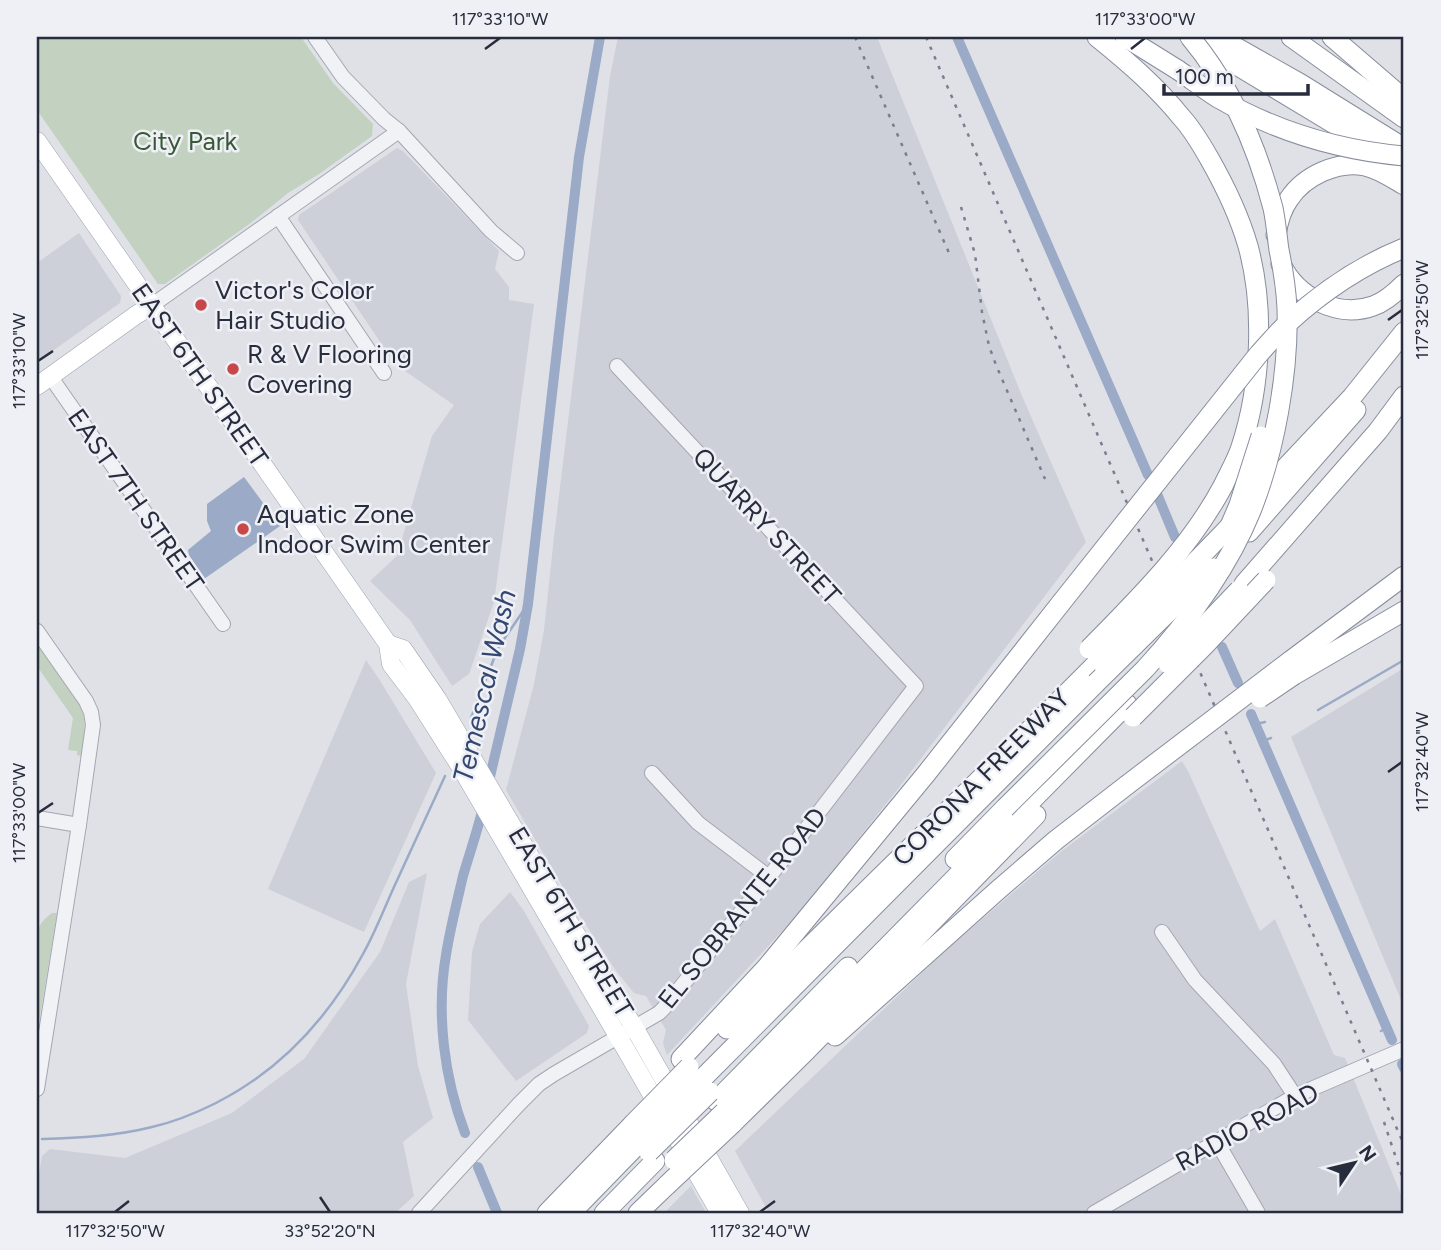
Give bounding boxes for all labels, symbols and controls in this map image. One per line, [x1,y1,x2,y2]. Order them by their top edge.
text: 117°33'10"W [452,8,549,30]
text: 117°33'00"W [1095,8,1196,30]
scale bar [1164,52,1308,96]
text: 100 m [1175,64,1234,89]
park label: City Park [133,125,237,157]
text: 117°32'50"W [1411,260,1433,360]
place label: Victor's Color Hair Studio [215,274,374,336]
street label: EAST 6TH STREET [125,277,276,473]
marker: Victor's Color Hair Studio [193,297,209,313]
text: 117°33'10"W [8,312,30,409]
place label: R & V Flooring Covering [247,338,412,400]
marker: R & V Flooring Covering [225,361,241,377]
street label: EAST 7TH STREET [61,402,211,598]
street label: QUARRY STREET [686,441,848,611]
place label: Aquatic Zone Indoor Swim Center [257,498,490,560]
marker: Aquatic Zone Indoor Swim Center [235,521,251,537]
water label: Temescal Wash [445,586,523,786]
street label: CORONA FREEWAY [886,681,1077,872]
text: 117°32'40"W [1411,711,1433,812]
text: 117°33'00"W [8,762,30,863]
street label: EL SOBRANTE ROAD [651,801,833,1015]
street label: EAST 6TH STREET [502,821,641,1024]
street label: RADIO ROAD [1170,1076,1324,1178]
north arrow [1318,1128,1388,1198]
text: N [1354,1141,1381,1166]
text: 117°32'50"W [65,1220,165,1242]
text: 33°52'20"N [284,1220,376,1242]
text: 117°32'40"W [710,1220,811,1242]

